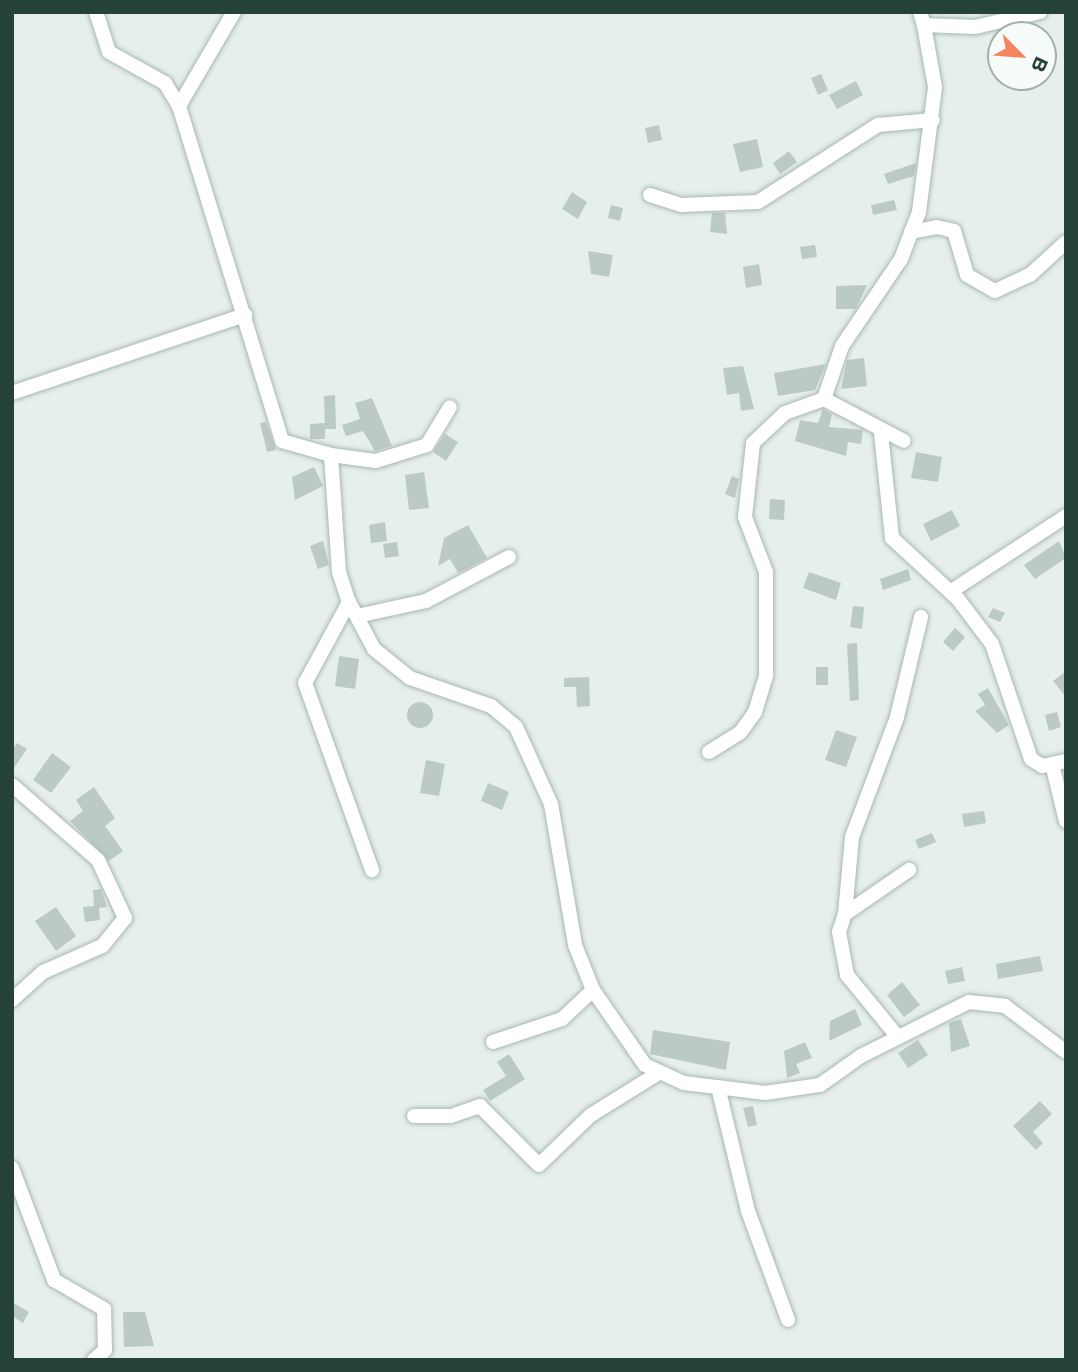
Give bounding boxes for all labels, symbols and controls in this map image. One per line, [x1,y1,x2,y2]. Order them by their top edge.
north arrow [987,21,1057,91]
text: B [1026,53,1053,76]

